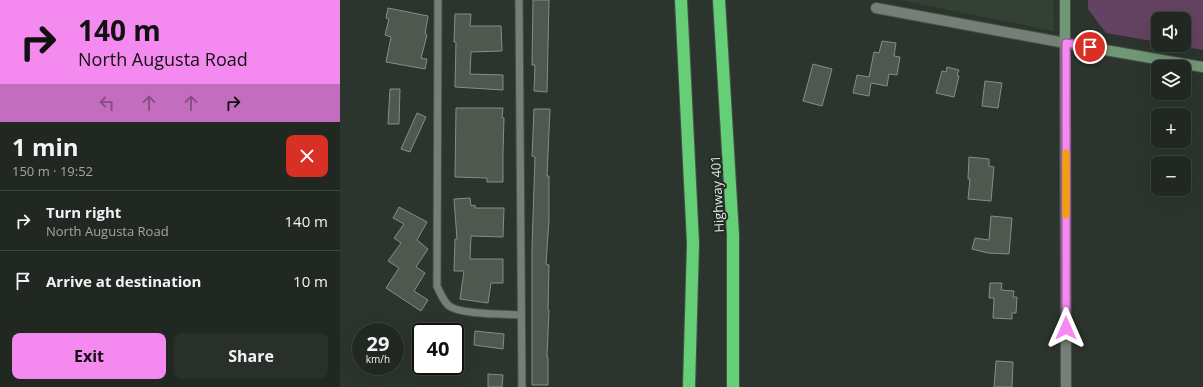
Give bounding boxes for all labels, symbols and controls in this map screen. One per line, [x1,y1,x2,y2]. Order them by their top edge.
text: 140 m [78,11,161,49]
map controls [1151,12,1191,196]
button: sound [1151,12,1191,52]
icon: right [12,16,64,68]
pin [1073,30,1107,64]
icon: arrive [1079,36,1101,58]
text: North Augusta Road [78,47,248,71]
button: layers [1151,60,1191,100]
icon: left [96,92,118,114]
icon: ahead [138,92,160,114]
icon: ahead [180,92,202,114]
icon: right [222,92,244,114]
button: + [1151,108,1191,148]
text: 1 min [12,130,79,163]
button: close [286,135,328,177]
street label: Highway 401 [706,155,728,233]
button: − [1151,156,1191,196]
text: 150 m · 19:52 [12,162,93,180]
text: Turn right [46,202,121,222]
icon: right [12,210,34,232]
text: 140 m [284,211,328,231]
text: North Augusta Road [46,222,169,240]
icon: arrive [12,270,34,292]
text: Arrive at destination [46,271,201,291]
text: 10 m [293,271,328,291]
position arrow [1045,307,1087,349]
speed limit sign: 40 [412,323,464,375]
text: 29 [367,330,389,357]
button: Exit [12,333,166,379]
button: Share [174,333,328,379]
text: km/h [366,352,390,366]

